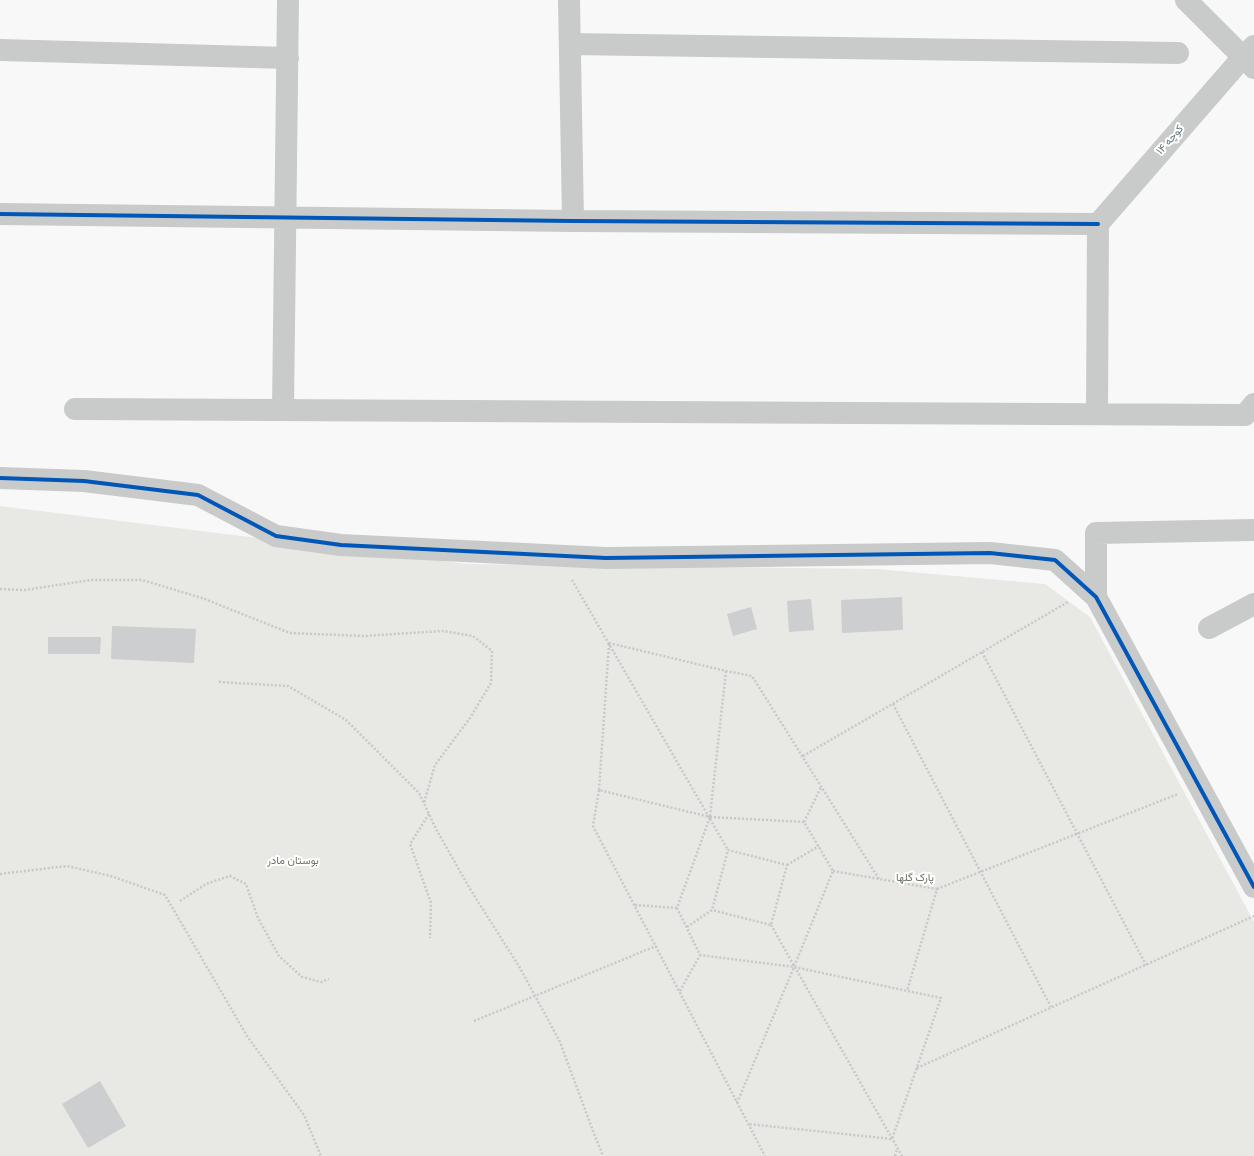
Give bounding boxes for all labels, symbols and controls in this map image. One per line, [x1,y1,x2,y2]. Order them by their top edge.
street label: کوچه ۱۴ [1154,123,1186,157]
park label: بوستان مادر [267,854,319,868]
park label: پارک گلها [896,871,934,885]

